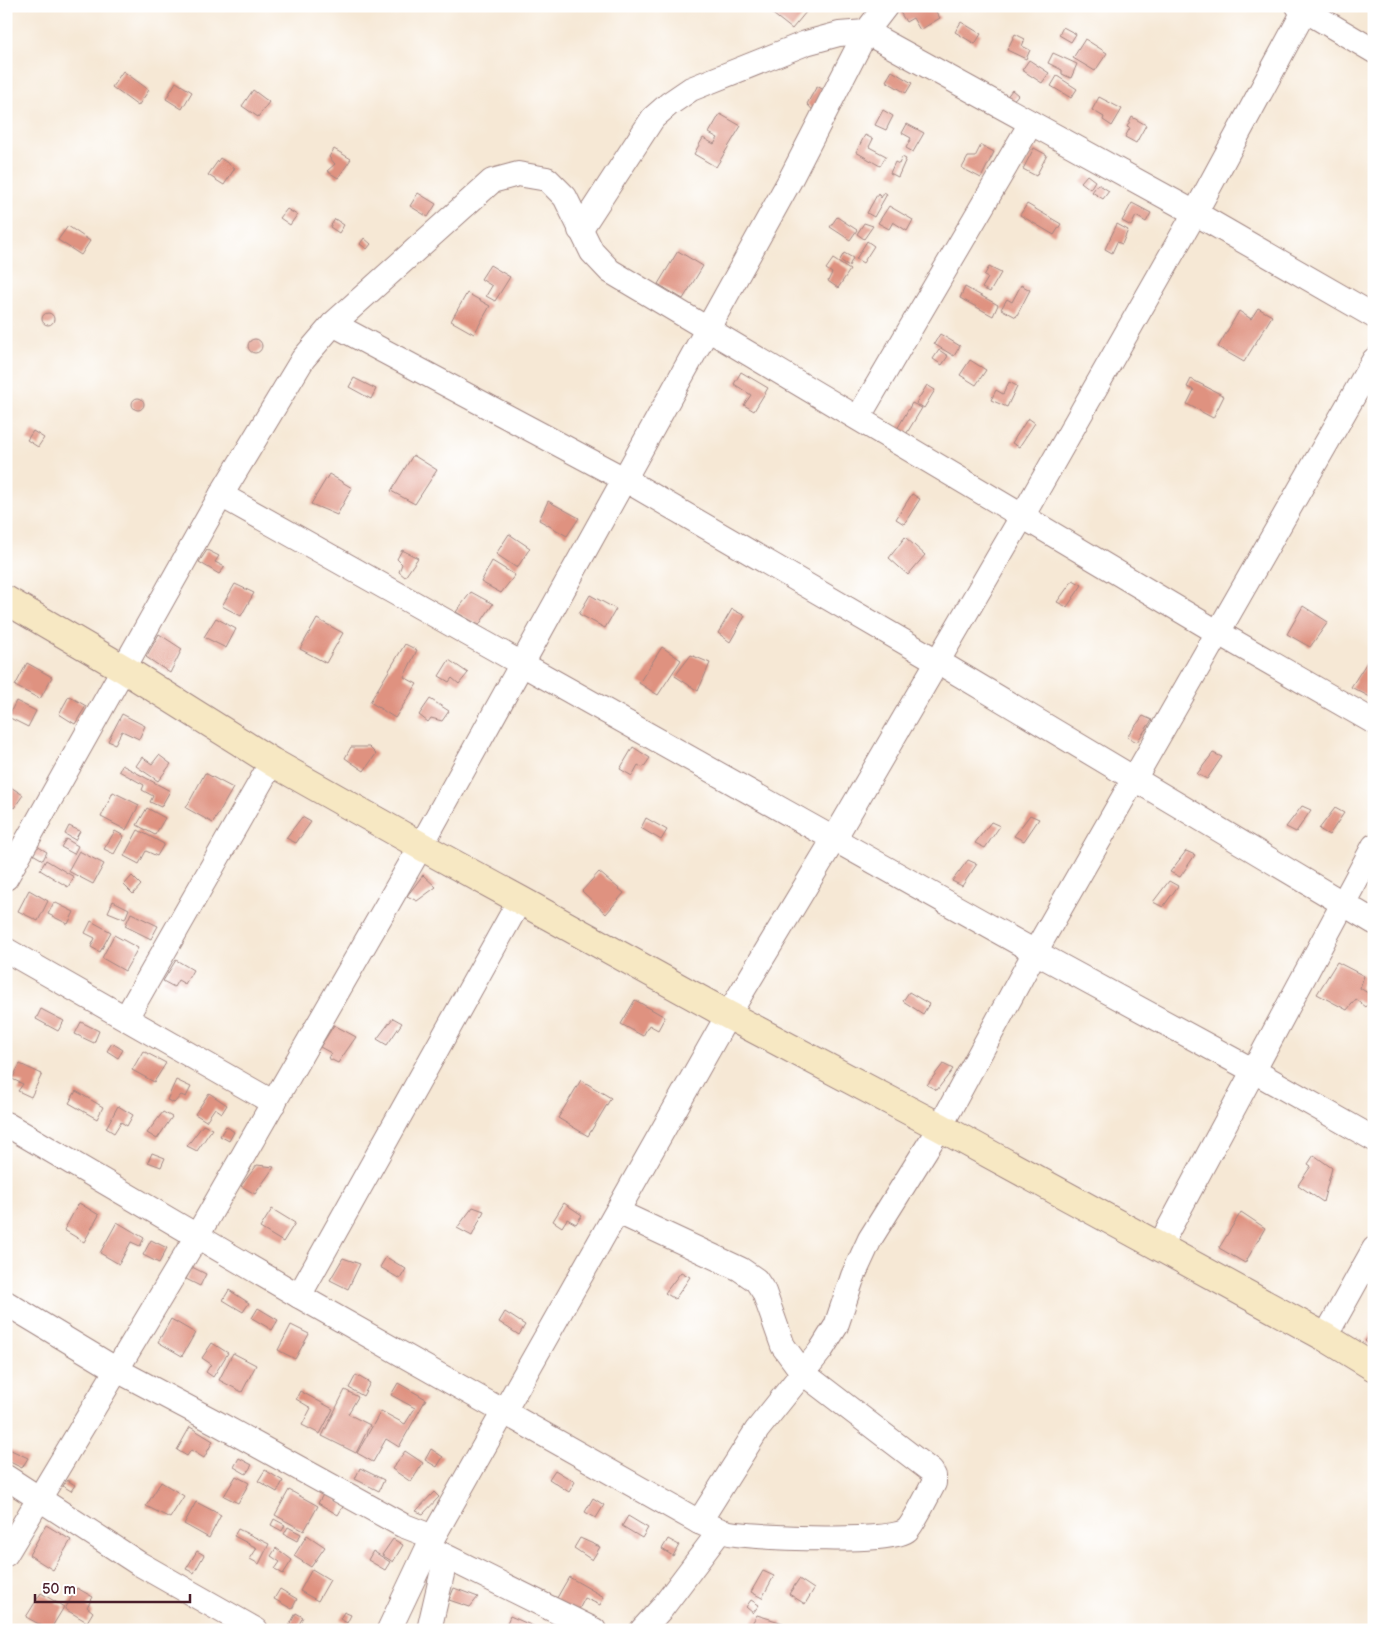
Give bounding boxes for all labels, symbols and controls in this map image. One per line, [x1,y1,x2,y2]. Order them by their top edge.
scale bar [35,1571,190,1603]
text: 50 m [42,1580,76,1599]

